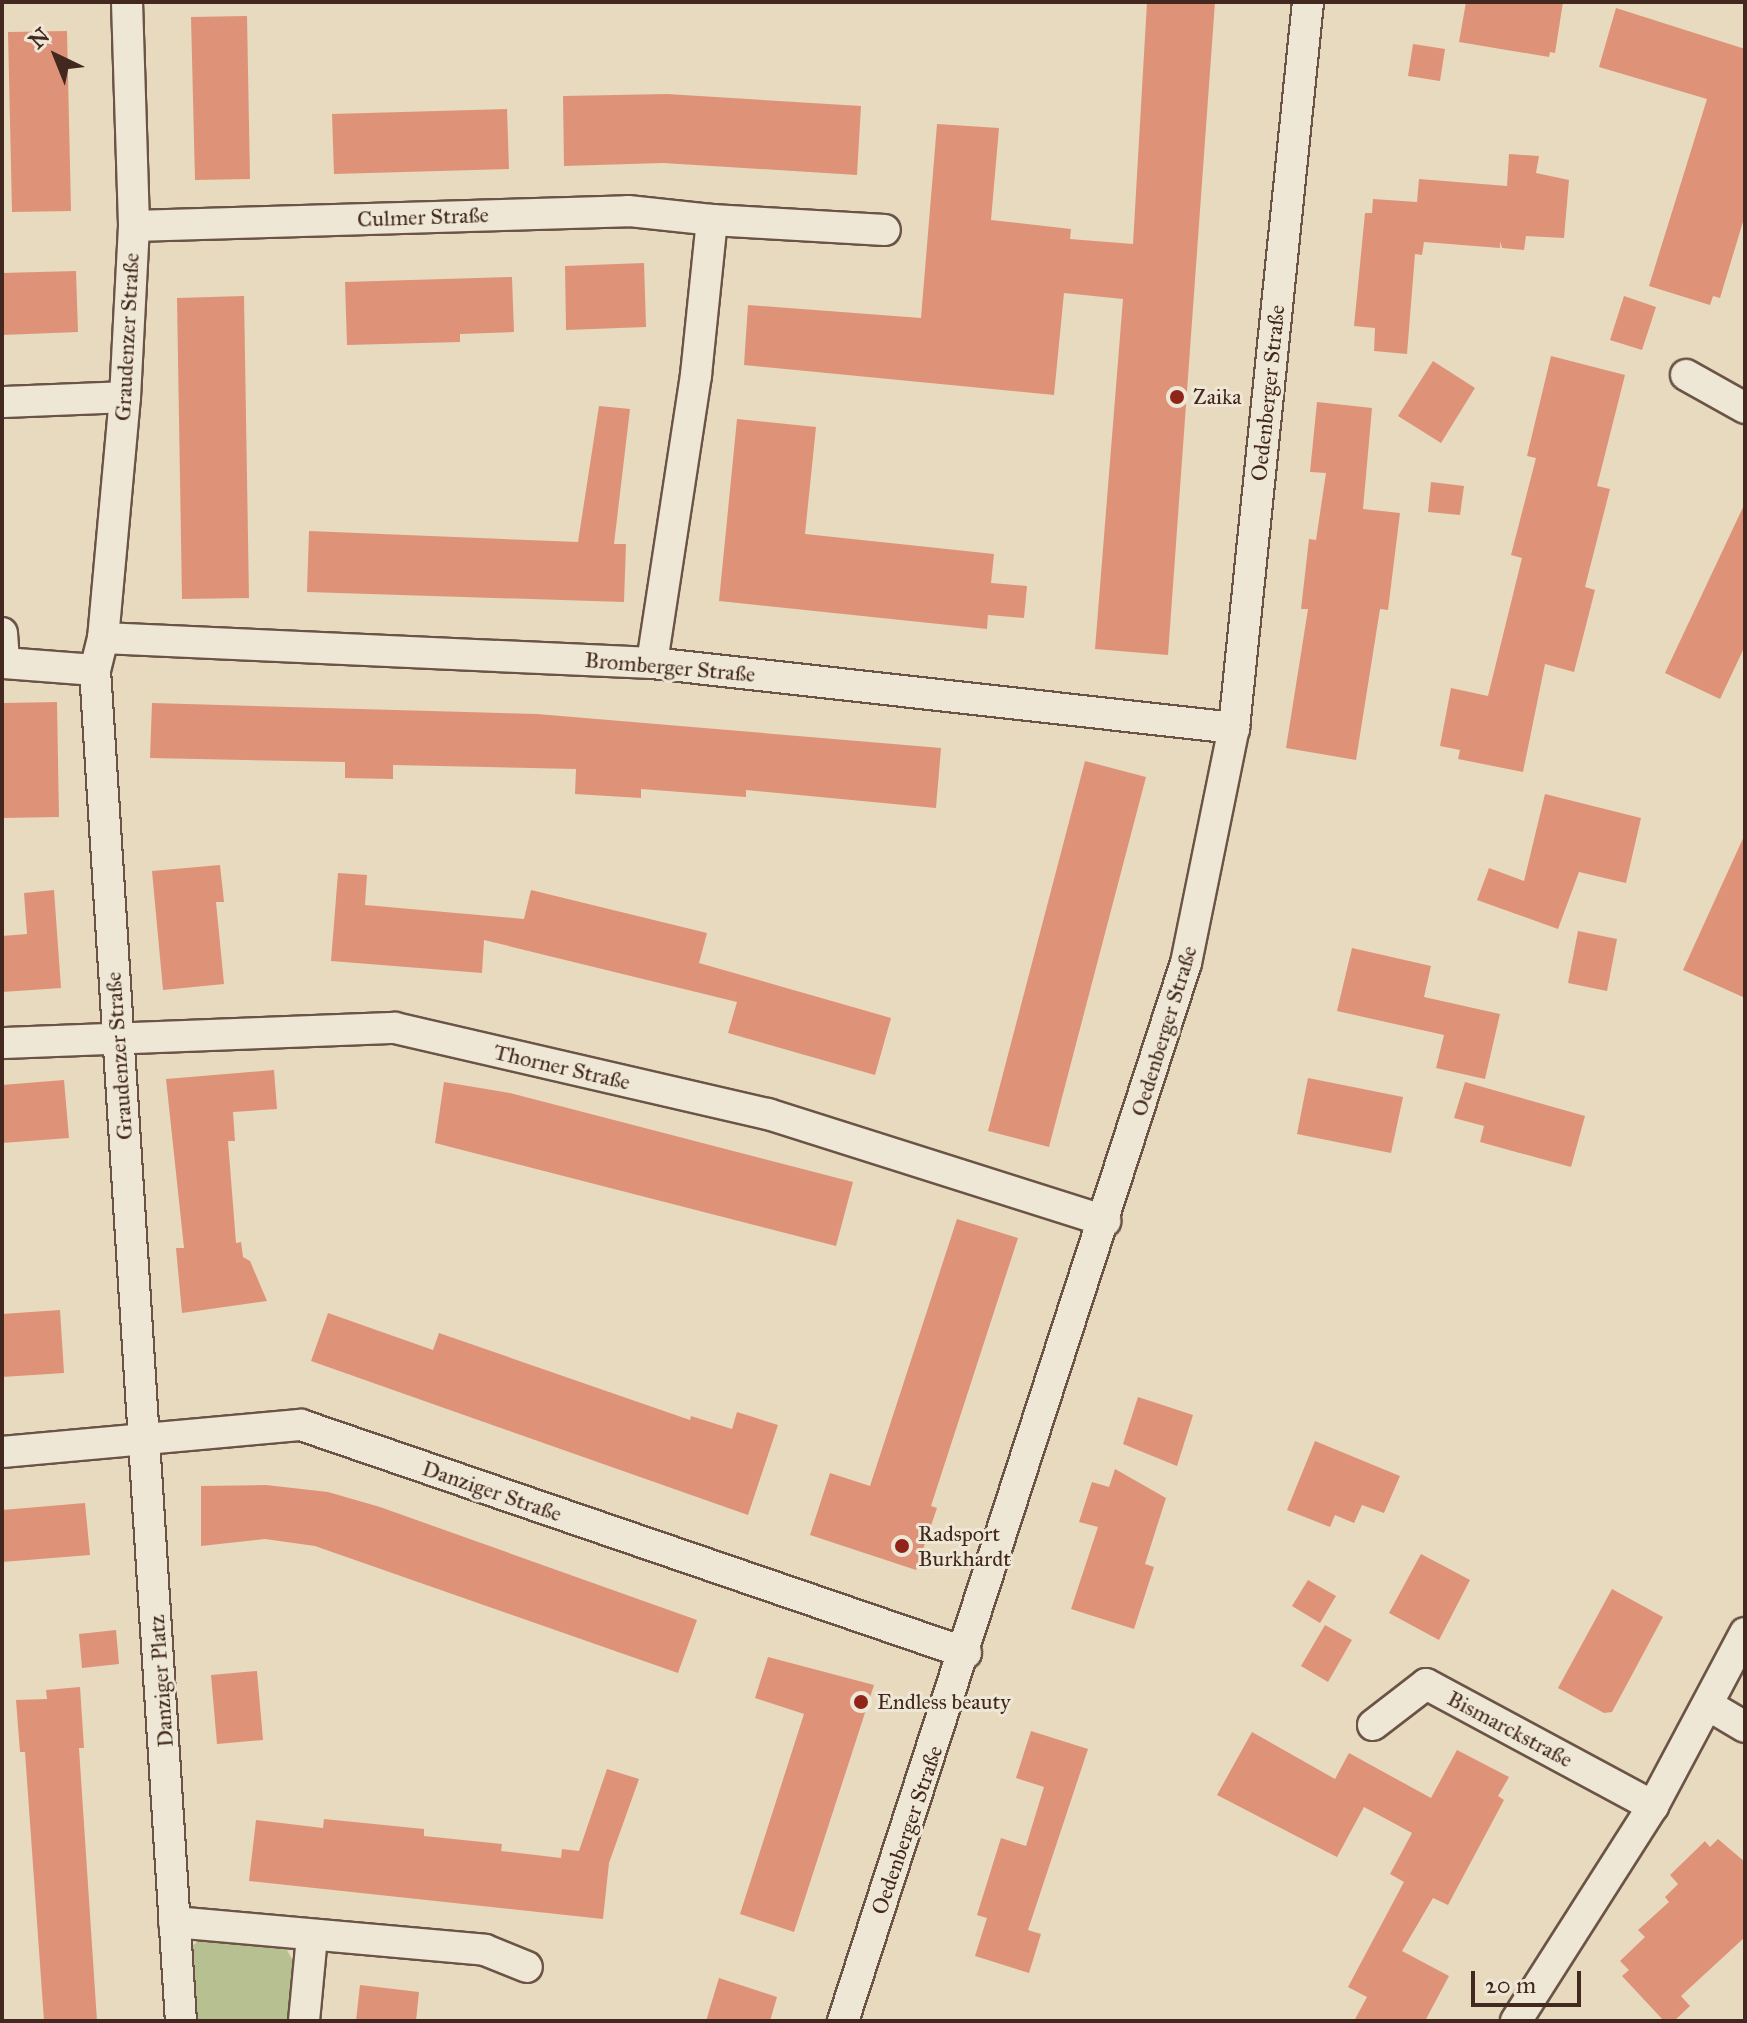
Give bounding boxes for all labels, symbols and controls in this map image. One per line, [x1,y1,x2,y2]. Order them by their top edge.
north arrow [16,16,96,96]
text: N [23,22,55,54]
street label: Culmer Straße [357,202,489,232]
street label: Graudenzer Straße [109,252,145,422]
street label: Oedenberger Straße [1246,304,1290,482]
place label: Zaika [1193,384,1242,410]
marker: Zaika [1168,388,1186,406]
street label: Bromberger Straße [584,646,756,688]
street label: Oedenberger Straße [1126,943,1202,1119]
street label: Graudenzer Straße [100,971,138,1141]
street label: Thorner Straße [491,1038,633,1096]
street label: Danziger Straße [419,1455,565,1527]
place label: Radsport Burkhardt [918,1520,1011,1572]
marker: Radsport Burkhardt [893,1537,911,1555]
street label: Danziger Platz [143,1614,179,1748]
street label: Bismarckstraße [1443,1685,1577,1773]
place label: Endless beauty [877,1689,1010,1715]
marker: Endless beauty [852,1693,870,1711]
street label: Oedenberger Straße [866,1742,948,1918]
scale bar [1475,1955,1585,2005]
text: 20 m [1485,1970,1536,2000]

